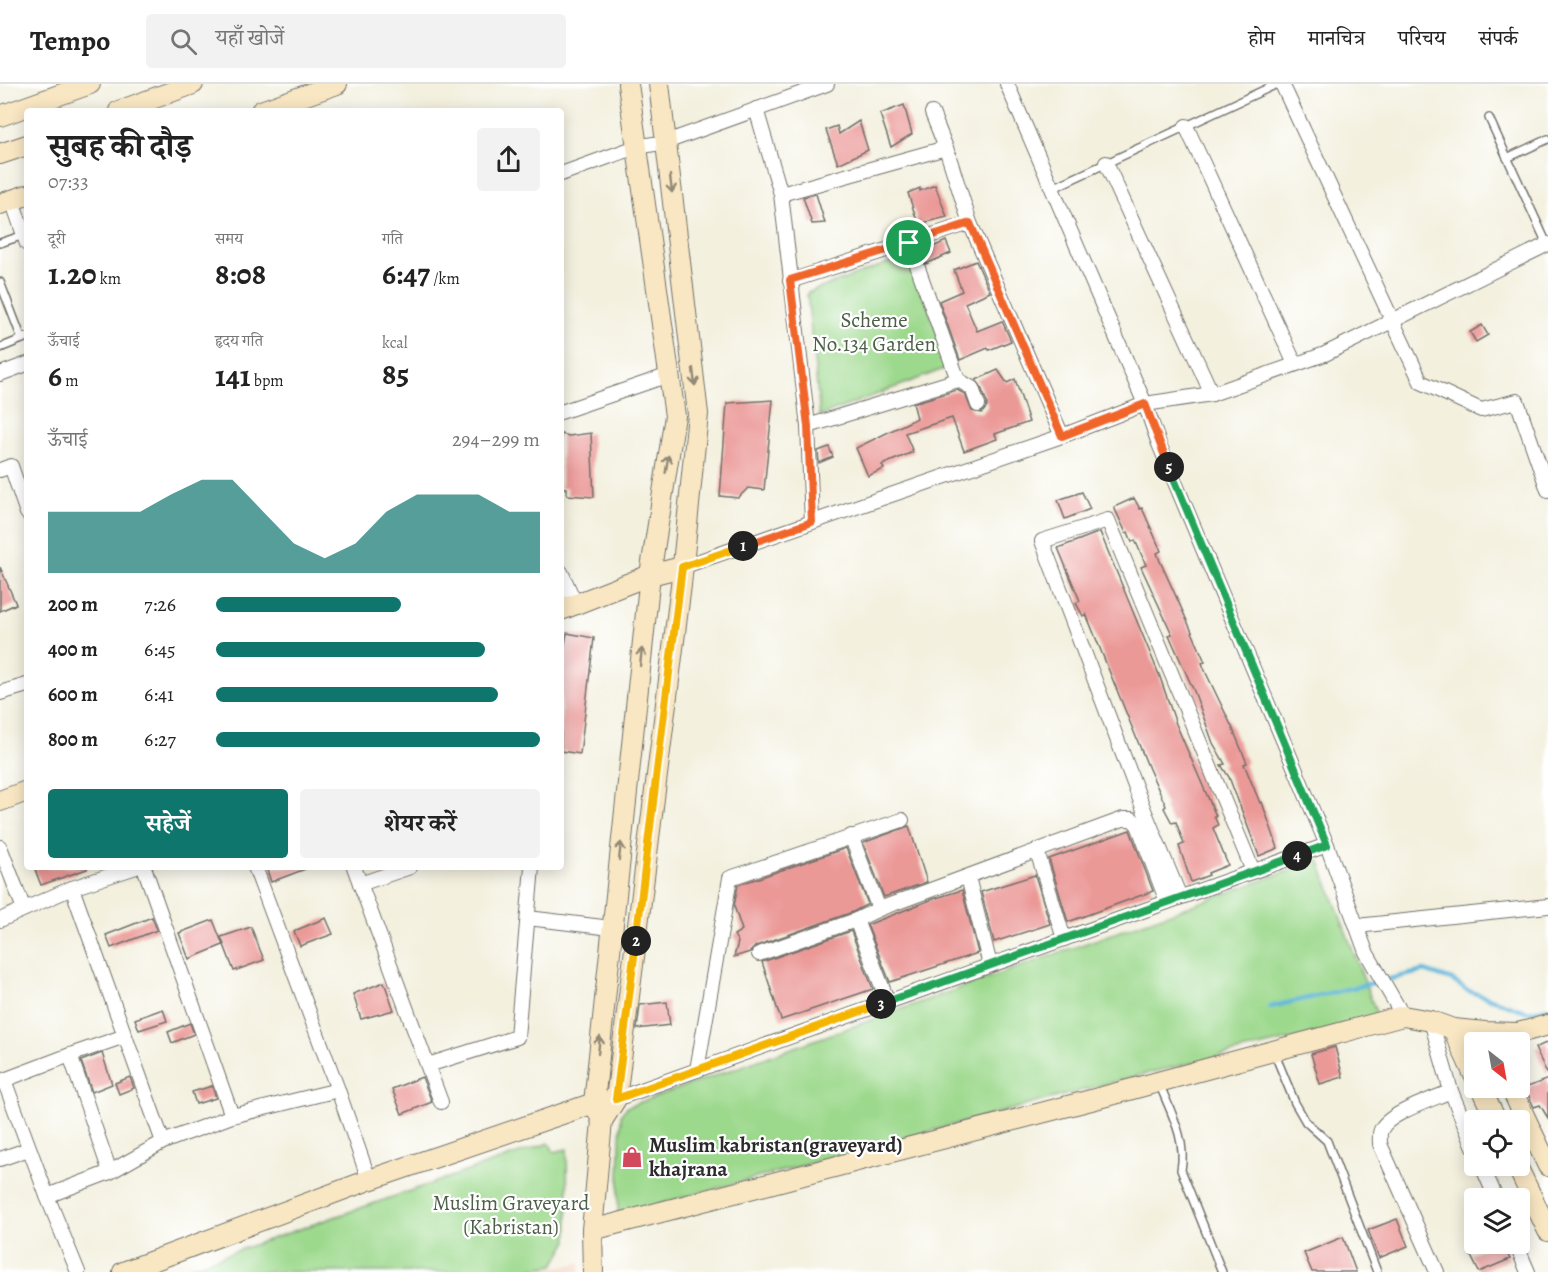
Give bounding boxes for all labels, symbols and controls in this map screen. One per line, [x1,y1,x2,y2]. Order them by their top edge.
search box [146,14,566,68]
text: Tempo [30,22,110,60]
text: यहाँ खोजें [215,23,284,53]
text: होम [1248,24,1275,52]
text: मानचित्र [1308,24,1365,52]
text: परिचय [1398,24,1446,52]
text: संपर्क [1479,24,1518,52]
icon: search [167,25,200,58]
text: सुबह की दौड़ [48,123,192,168]
button: share [477,128,540,191]
text: 07:33 [48,168,88,195]
one-way arrow [666,173,677,193]
pin [883,217,934,268]
icon: arrive [892,226,925,259]
text: दूरी [48,228,65,250]
text: समय [215,228,243,250]
text: गति [382,228,403,250]
text: 1.20 [48,254,97,294]
text: 8:08 [215,254,266,294]
text: 6:47 [382,254,430,294]
text: km [97,268,121,290]
text: /km [430,268,460,290]
park label: Scheme No.134 Garden [812,306,936,358]
text: ऊँचाई [48,330,80,352]
text: हृदय गति [215,330,263,352]
text: kcal [382,332,408,354]
text: 85 [382,354,409,394]
text: 6 [48,356,62,396]
text: 141 [215,356,251,396]
one-way arrow [689,367,700,387]
text: m [62,370,79,392]
text: bpm [251,370,284,392]
text: ऊँचाई [48,426,87,453]
text: 294–299 m [452,426,540,453]
pin: 5 [1154,452,1184,482]
one-way arrow [662,455,673,475]
text: 5 [1166,456,1172,478]
pin: 1 [728,531,758,561]
text: 1 [740,535,746,557]
text: 200 m [48,591,98,618]
text: 7:26 [144,591,176,618]
text: 400 m [48,636,98,663]
text: 6:45 [144,636,176,663]
one-way arrow [636,648,647,668]
text: 600 m [48,681,98,708]
text: 6:41 [144,681,174,708]
text: 800 m [48,726,98,753]
text: 6:27 [144,726,176,753]
button: सहेजें [48,789,288,858]
button: शेयर करें [300,789,540,858]
pin: 4 [1282,841,1312,871]
one-way arrow [615,842,626,862]
text: 4 [1293,845,1301,867]
pin: 2 [621,926,651,956]
text: 2 [632,930,640,952]
pin: 3 [866,989,896,1019]
text: 3 [878,993,884,1015]
north arrow [1464,1032,1530,1098]
map controls [1464,1032,1530,1254]
one-way arrow [594,1036,605,1056]
button: locate [1464,1110,1530,1176]
place label: Muslim kabristan(graveyard) khajrana [649,1131,903,1183]
shop icon: Muslim kabristan(graveyard) khajrana [620,1145,644,1169]
button: layers [1464,1188,1530,1254]
park label: Muslim Graveyard (Kabristan) [433,1189,590,1241]

